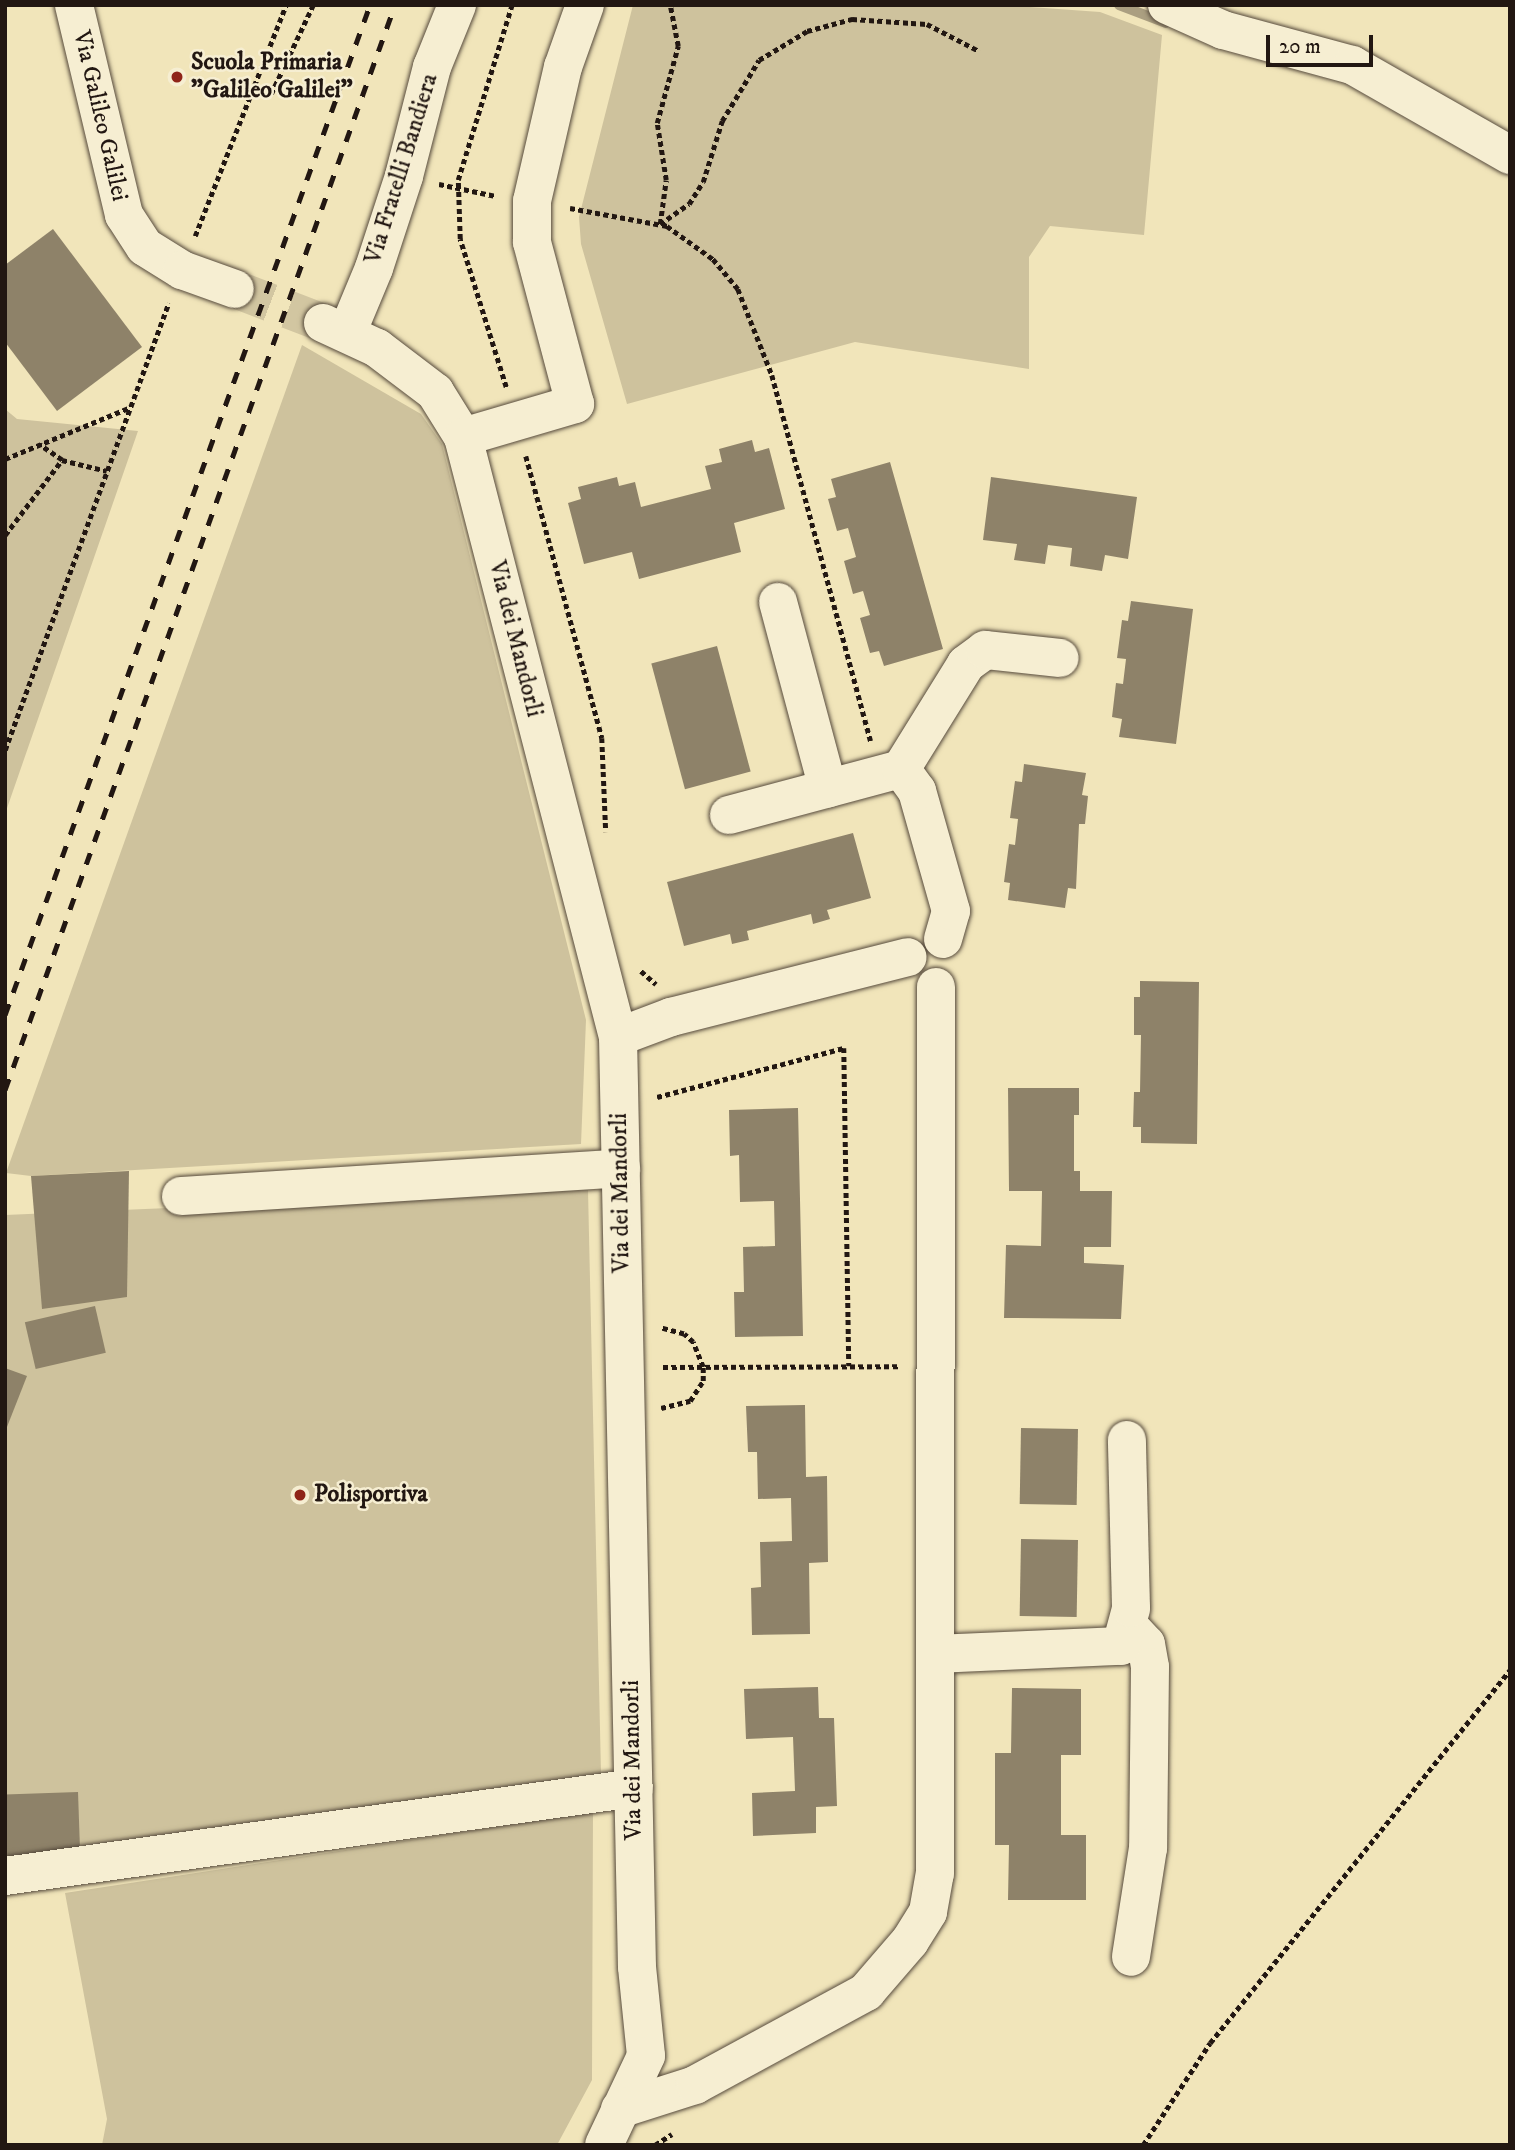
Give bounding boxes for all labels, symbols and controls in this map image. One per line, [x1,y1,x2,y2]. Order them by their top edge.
scale bar [1270,21,1377,65]
street label: Via Galileo Galilei [66,28,134,204]
text: 20 m [1279,34,1321,60]
place label: Scuola Primaria "Galileo Galilei" [191,49,353,105]
marker: Scuola Primaria "Galileo Galilei" [169,69,185,85]
street label: Via Fratelli Bandiera [359,70,445,268]
street label: Via dei Mandorli [482,558,548,720]
street label: Via dei Mandorli [605,1113,637,1273]
place label: Polisportiva [314,1481,428,1509]
marker: Polisportiva [292,1487,308,1503]
street label: Via dei Mandorli [617,1680,649,1840]

